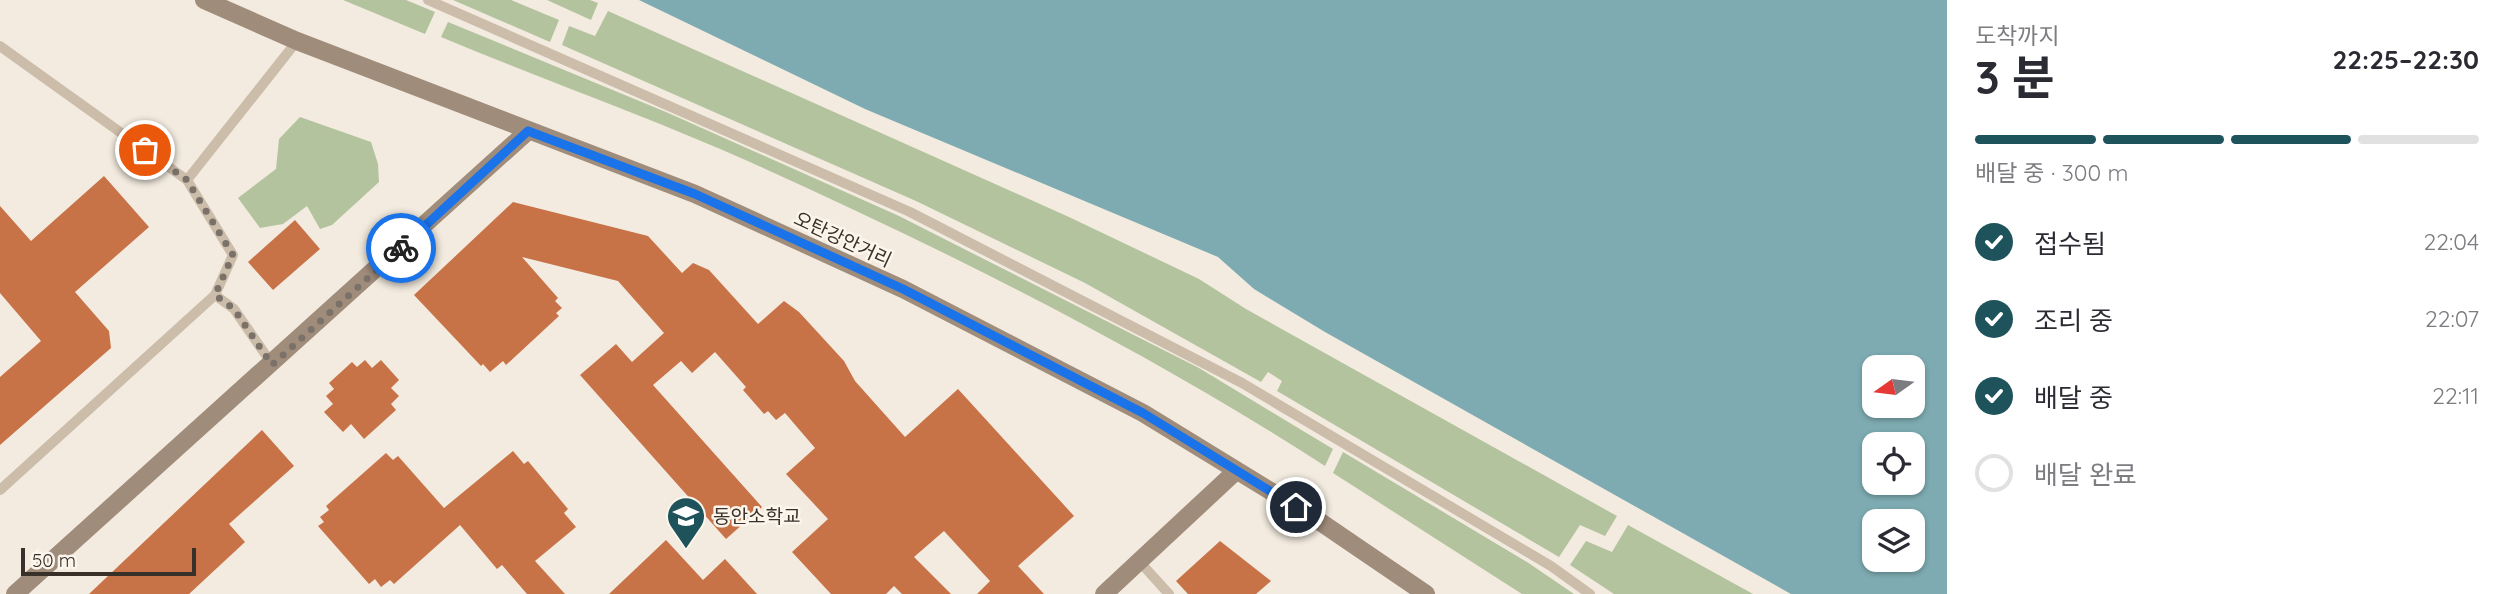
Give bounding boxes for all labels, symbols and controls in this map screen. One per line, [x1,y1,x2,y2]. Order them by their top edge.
text: 도착까지 [1975,21,2060,50]
text: 22:25–22:30 [2333,43,2479,76]
text: 3 분 [1975,48,2055,106]
pin [115,120,175,180]
icon: bag [126,131,164,169]
text: 배달 중 · 300 m [1975,158,2128,187]
street label: 오탄강안거리 [790,206,896,272]
courier [366,213,436,283]
icon: check [1975,223,2013,261]
text: 접수됨 [2034,227,2106,260]
text: 22:04 [2423,227,2479,256]
icon: bike [382,229,420,267]
icon: check [1975,300,2013,338]
text: 조리 중 [2034,304,2113,337]
text: 22:07 [2425,304,2479,333]
north arrow [1862,355,1925,418]
map controls [1862,355,1925,572]
icon: check [1975,377,2013,415]
text: 배달 중 [2034,381,2113,414]
text: 22:11 [2432,381,2479,410]
button: locate [1862,432,1925,495]
text: 배달 완료 [2034,458,2137,491]
pin [1266,477,1326,537]
icon: home [1277,488,1315,526]
school or university icon: 동안소학교 [665,495,707,550]
place label: 동안소학교 [713,504,800,528]
button: layers [1862,509,1925,572]
scale bar [21,545,196,577]
text: 50 m [32,548,76,572]

